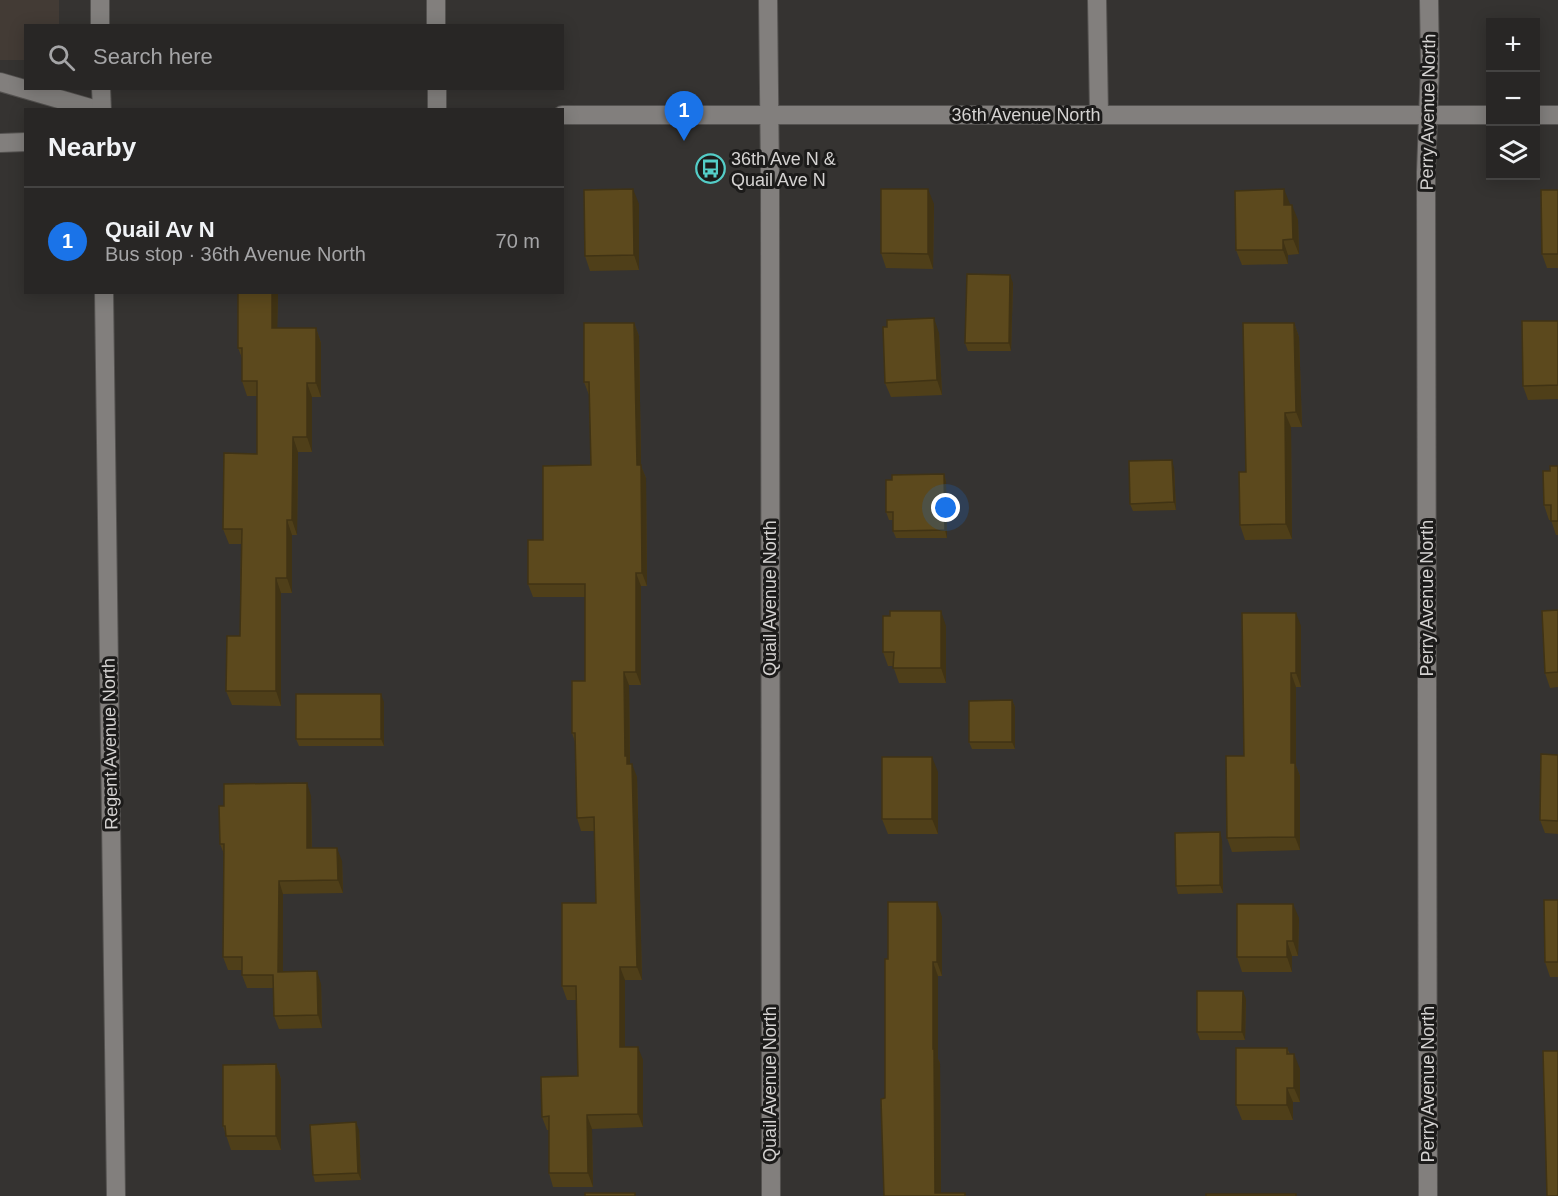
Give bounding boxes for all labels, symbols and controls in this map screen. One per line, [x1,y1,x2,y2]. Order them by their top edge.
map controls [1486,18,1540,180]
button: + [1486,18,1540,72]
search box [24,24,564,90]
street label: Perry Avenue North [1417,33,1439,191]
icon: search [45,41,78,74]
text: Search here [93,44,213,69]
button: − [1486,72,1540,126]
pin: 1 [664,92,704,141]
street label: 36th Avenue North [952,105,1100,125]
button: layers [1486,126,1540,180]
text: Nearby [48,132,136,162]
place label: 36th Ave N & Quail Ave N [731,149,836,190]
bus stop icon: 36th Ave N & Quail Ave N [694,153,726,185]
text: Quail Av N [105,217,215,242]
text: 1 [62,230,73,252]
text: 70 m [496,230,540,252]
text: Bus stop · 36th Avenue North [105,243,366,265]
your location [931,493,960,522]
street label: Quail Avenue North [760,520,780,676]
street label: Perry Avenue North [1417,520,1437,676]
street label: Regent Avenue North [99,658,121,830]
street label: Quail Avenue North [760,1006,780,1162]
street label: Perry Avenue North [1418,1006,1438,1162]

